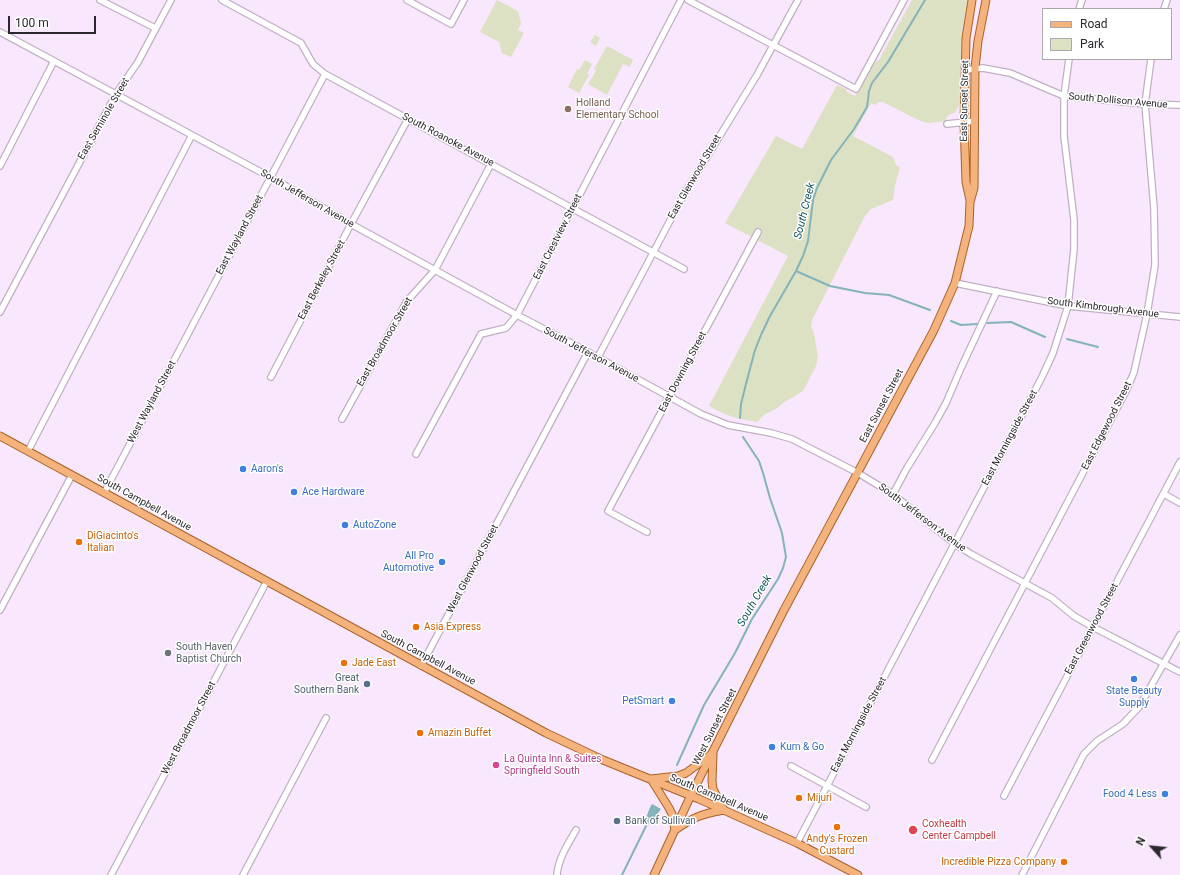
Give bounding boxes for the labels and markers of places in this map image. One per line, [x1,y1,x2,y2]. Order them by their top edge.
place label: Holland Elementary School [576,97,659,120]
marker: Holland Elementary School [563,104,573,114]
place label: Aaron's [251,463,283,475]
marker: Aaron's [238,464,248,474]
place label: Ace Hardware [302,486,365,498]
marker: Ace Hardware [289,487,299,497]
place label: AutoZone [353,519,396,531]
marker: AutoZone [340,520,350,530]
place label: DiGiacinto's Italian [87,530,139,554]
marker: DiGiacinto's Italian [74,537,84,547]
place label: All Pro Automotive [383,550,434,574]
marker: All Pro Automotive [437,557,447,567]
place label: Asia Express [424,621,481,633]
marker: Asia Express [411,622,421,632]
place label: South Haven Baptist Church [176,641,241,664]
marker: South Haven Baptist Church [163,648,173,658]
place label: Jade East [352,657,396,669]
marker: Jade East [339,658,349,668]
place label: Great Southern Bank [294,672,359,696]
marker: State Beauty Supply [1129,674,1139,684]
marker: Great Southern Bank [362,679,372,689]
place label: State Beauty Supply [1106,685,1162,708]
place label: PetSmart [622,695,664,707]
marker: PetSmart [667,696,677,706]
place label: Amazin Buffet [428,727,491,739]
marker: Amazin Buffet [415,728,425,738]
place label: Kum & Go [780,741,824,753]
marker: Kum & Go [767,742,777,752]
place label: La Quinta Inn & Suites Springfield South [504,753,601,776]
marker: La Quinta Inn & Suites Springfield South [491,760,501,770]
place label: Food 4 Less [1103,788,1157,800]
marker: Food 4 Less [1160,789,1170,799]
place label: Mijuri [807,792,832,804]
marker: Mijuri [794,793,804,803]
place label: Bank of Sullivan [625,815,696,827]
marker: Bank of Sullivan [612,816,622,826]
place label: Coxhealth Center Campbell [922,818,996,842]
marker: Andy's Frozen Custard [832,822,842,832]
marker: Coxhealth Center Campbell [907,824,919,836]
place label: Andy's Frozen Custard [806,833,868,856]
place label: Incredible Pizza Company [941,856,1056,868]
marker: Incredible Pizza Company [1059,857,1069,867]

